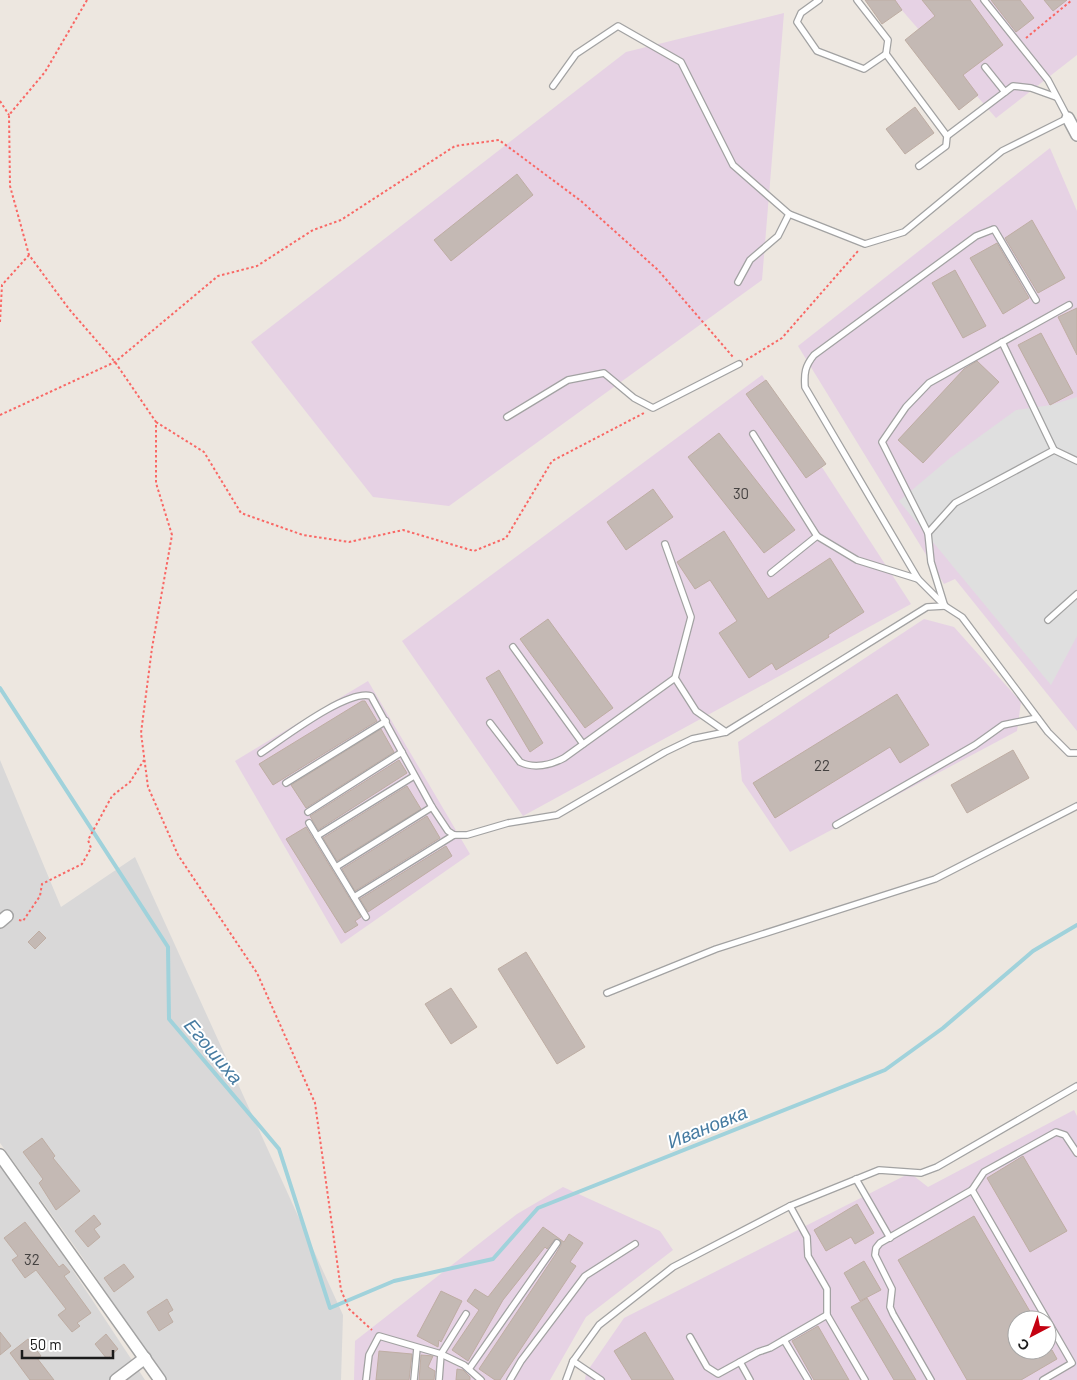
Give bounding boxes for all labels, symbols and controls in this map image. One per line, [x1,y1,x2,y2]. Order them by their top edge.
house number: 30 [733,484,749,502]
house number: 22 [814,756,830,774]
water label: Егошиха [180,1014,248,1088]
water label: Ивановка [664,1100,750,1152]
house number: 32 [24,1250,40,1268]
north arrow [1007,1310,1057,1360]
scale bar [22,1328,114,1360]
text: 50 m [30,1335,62,1353]
text: С [1014,1335,1033,1355]

